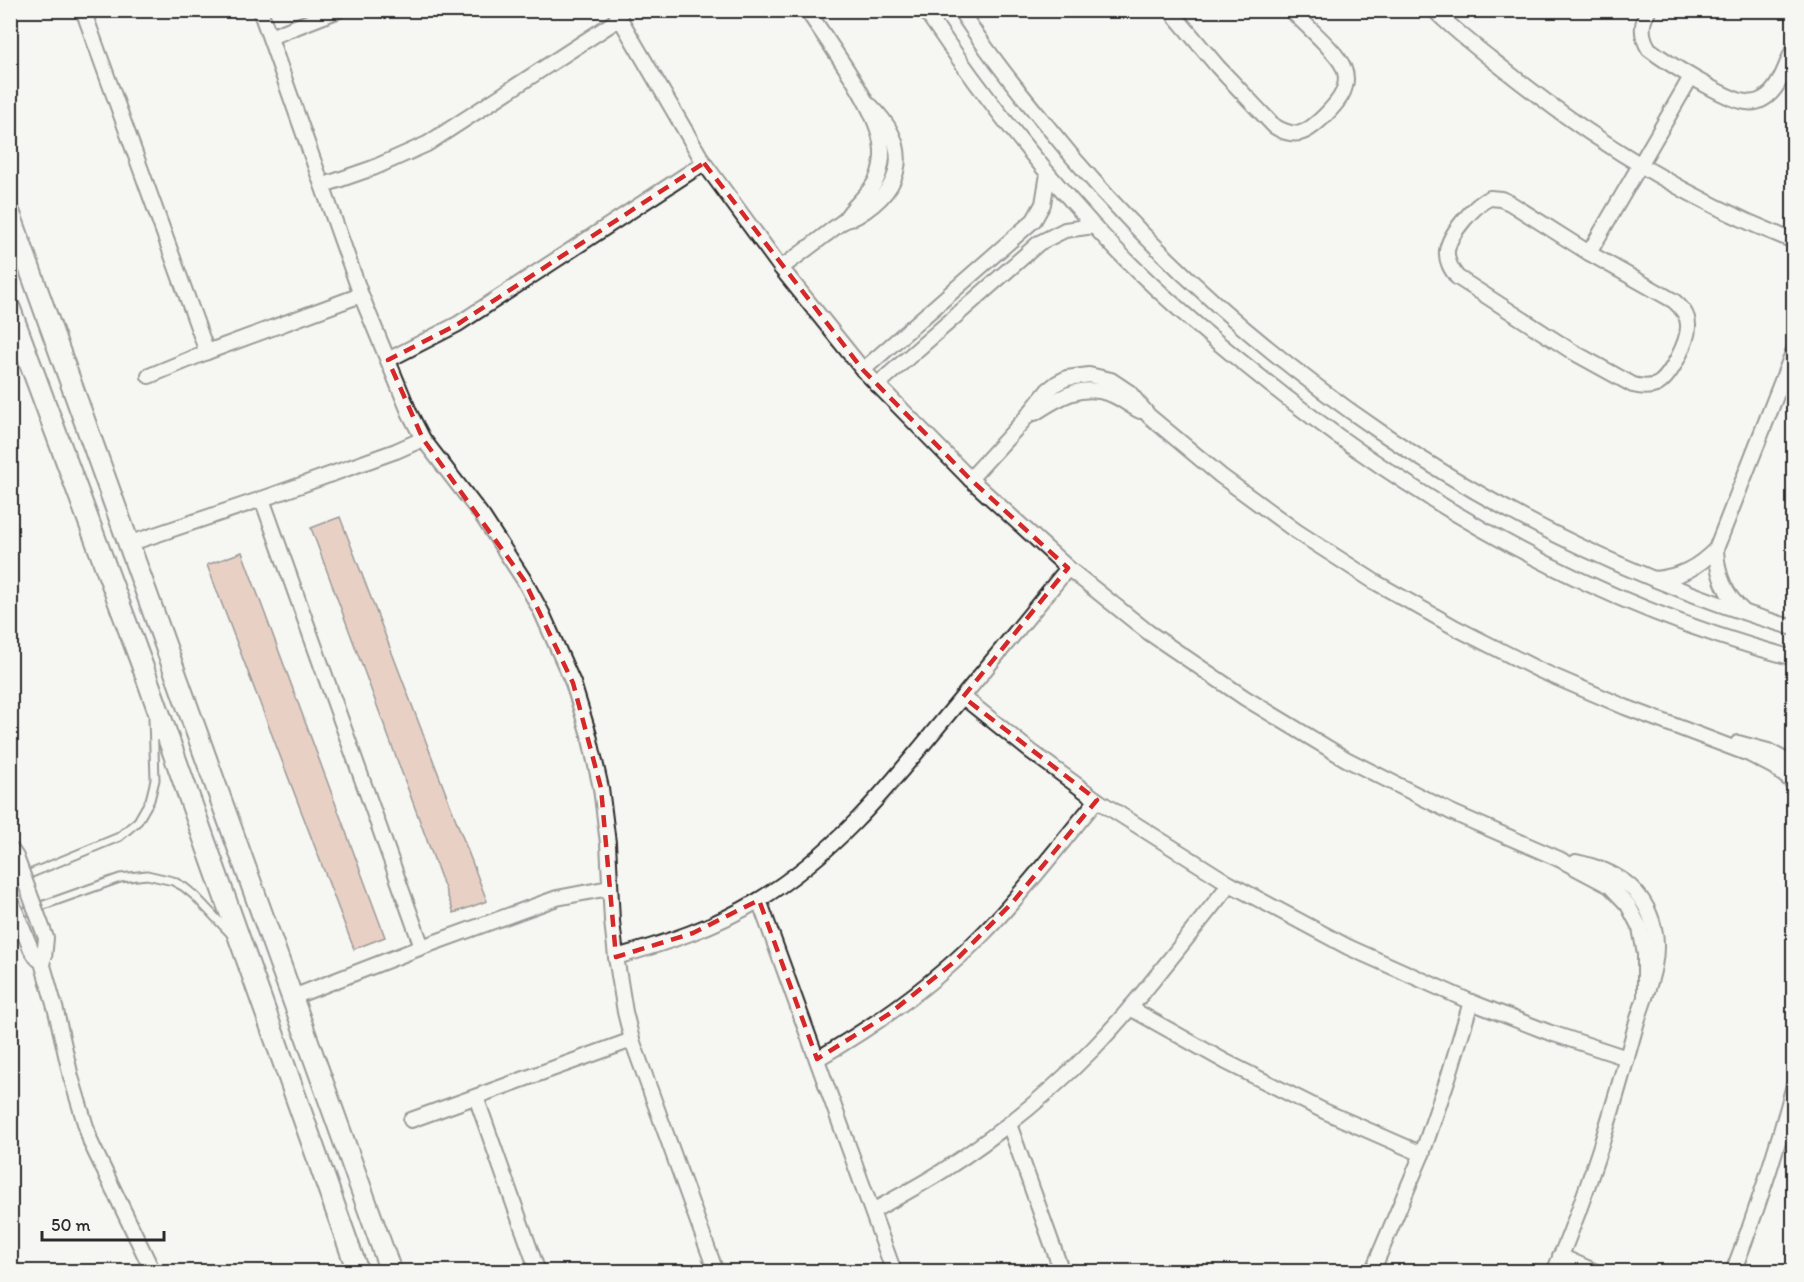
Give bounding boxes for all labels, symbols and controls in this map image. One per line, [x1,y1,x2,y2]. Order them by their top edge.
scale bar [42,1204,164,1242]
text: 50 m [51,1214,91,1236]

